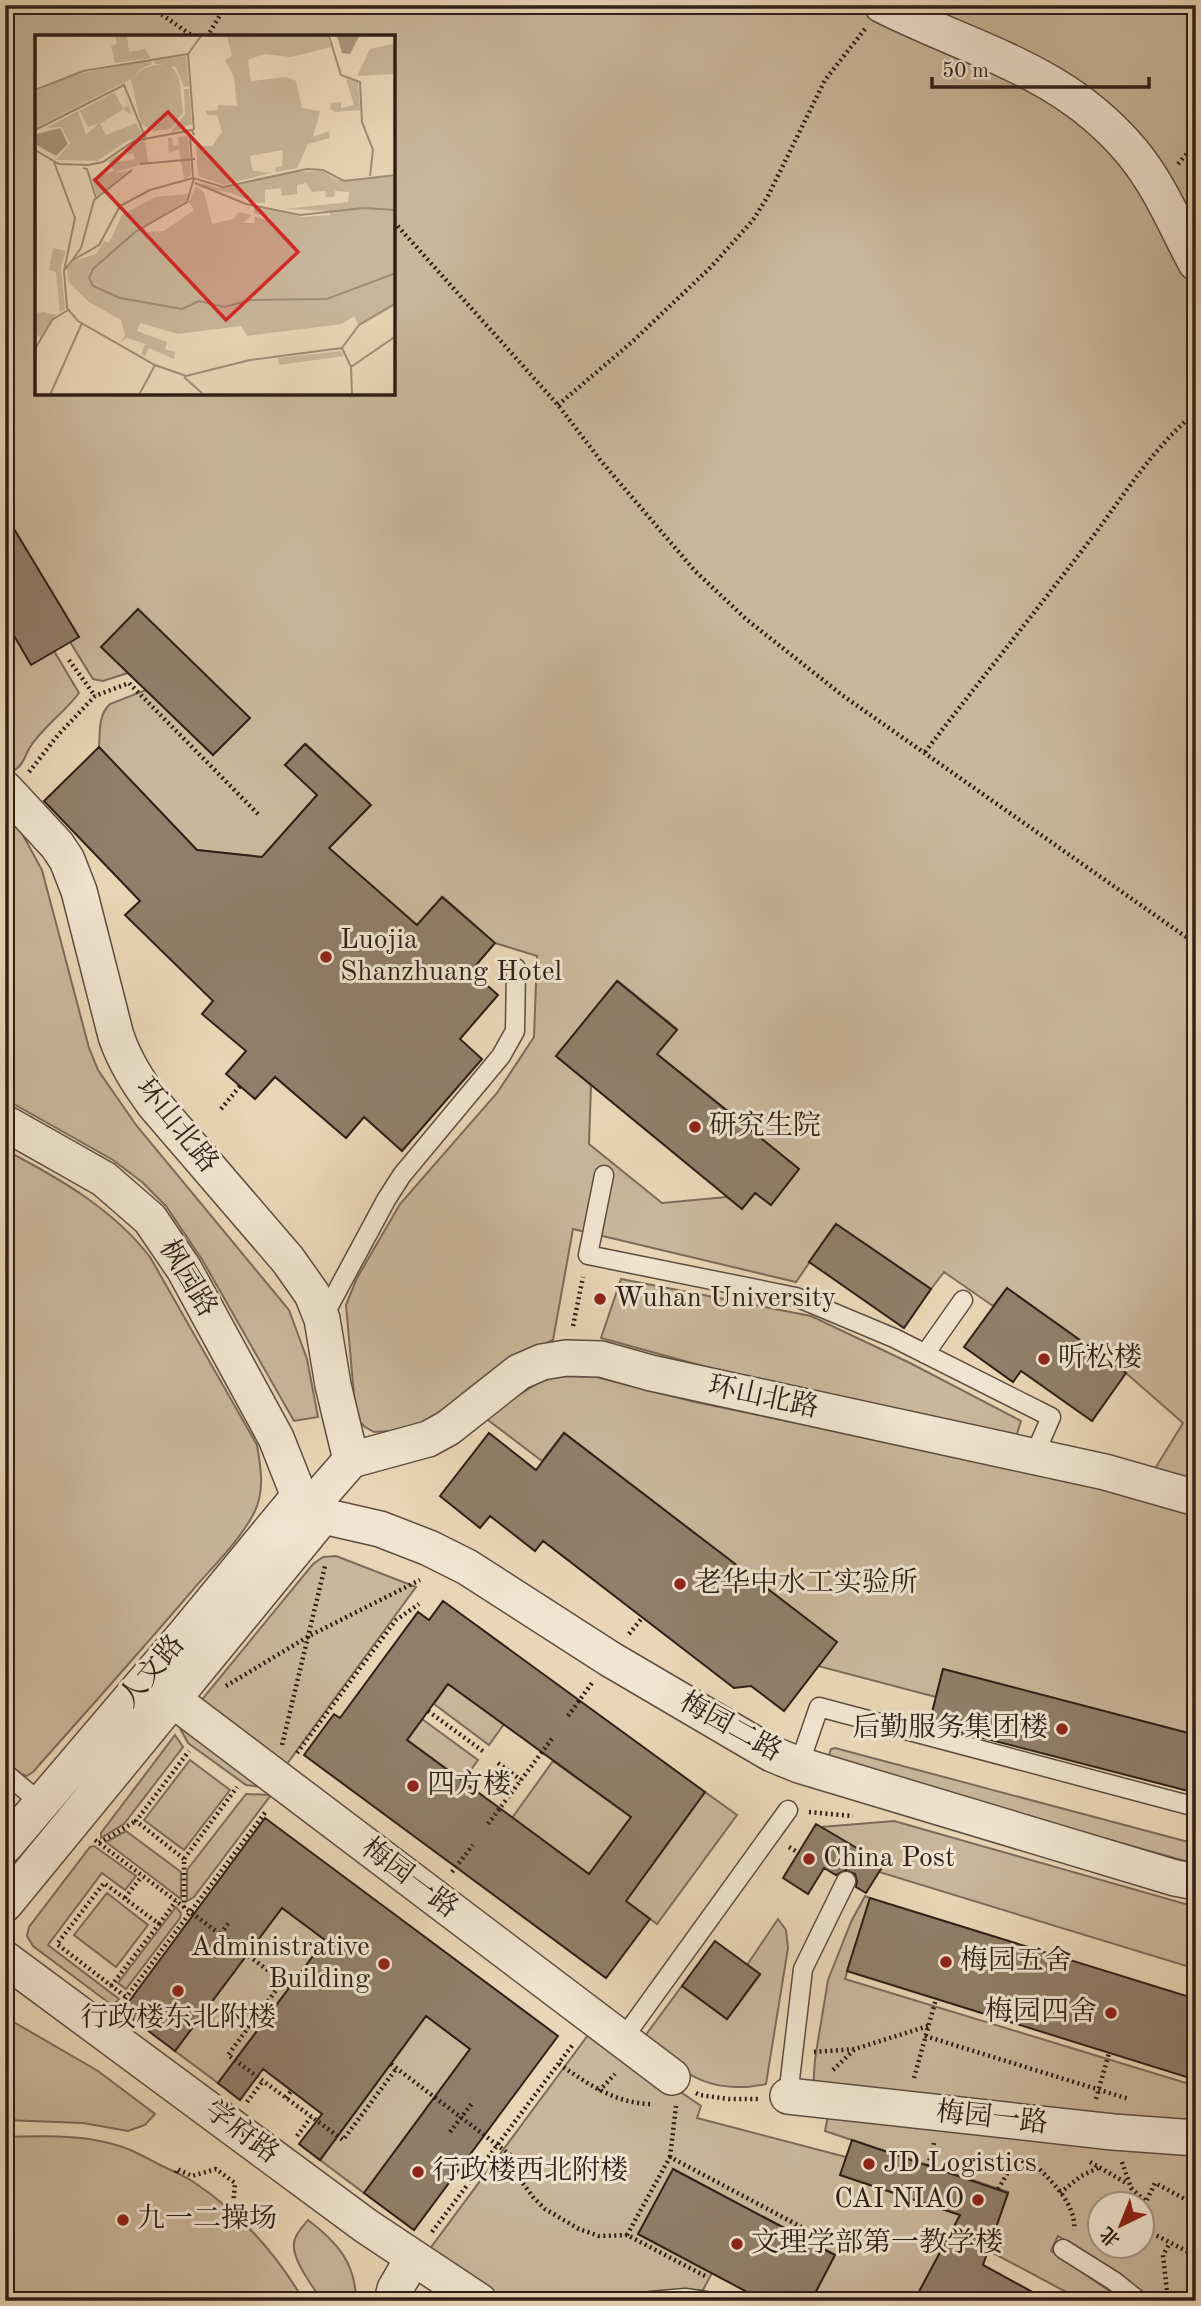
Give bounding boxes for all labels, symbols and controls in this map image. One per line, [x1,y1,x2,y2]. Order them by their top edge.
inset map [35,35,396,396]
scale bar [932,46,1148,90]
text: 50 m [942,61,989,82]
place label: Luojia Shanzhuang Hotel [340,927,562,987]
marker: Luojia Shanzhuang Hotel [318,949,334,965]
street label: 环山北路 [130,1072,224,1178]
place label: 研究生院 [709,1110,821,1141]
marker: 研究生院 [687,1119,703,1135]
street label: 枫园路 [153,1234,223,1322]
place label: Wuhan University [614,1285,837,1313]
marker: Wuhan University [592,1291,608,1307]
place label: 听松楼 [1058,1342,1142,1373]
marker: 听松楼 [1036,1351,1052,1367]
street label: 环山北路 [705,1370,821,1423]
place label: 老华中水工实验所 [694,1567,918,1598]
marker: 老华中水工实验所 [672,1576,688,1592]
street label: 人文路 [113,1629,191,1713]
street label: 梅园二路 [674,1686,787,1767]
place label: 后勤服务集团楼 [852,1712,1048,1743]
marker: 后勤服务集团楼 [1054,1721,1070,1737]
place label: 四方楼 [427,1769,511,1800]
marker: 四方楼 [405,1778,421,1794]
street label: 梅园一路 [356,1832,464,1924]
place label: China Post [823,1845,955,1873]
marker: China Post [801,1851,817,1867]
place label: Administrative Building [191,1934,370,1994]
place label: 梅园五舍 [960,1945,1072,1976]
marker: 梅园五舍 [938,1954,954,1970]
marker: Administrative Building [376,1956,392,1972]
marker: 行政楼东北附楼 [170,1983,186,1999]
place label: 梅园四舍 [985,1996,1097,2027]
place label: 行政楼东北附楼 [80,2002,276,2033]
marker: 梅园四舍 [1103,2005,1119,2021]
street label: 学府路 [199,2094,285,2169]
street label: 梅园一路 [935,2096,1049,2139]
place label: JD Logistics [883,2150,1037,2178]
place label: 行政楼西北附楼 [432,2155,628,2186]
marker: JD Logistics [861,2156,877,2172]
marker: 行政楼西北附楼 [410,2164,426,2180]
place label: CAI NIAO [834,2186,964,2214]
north arrow [1086,2190,1156,2260]
marker: CAI NIAO [970,2192,986,2208]
place label: 九一二操场 [137,2203,277,2234]
marker: 九一二操场 [115,2212,131,2228]
text: 北 [1096,2222,1125,2250]
place label: 文理学部第一教学楼 [751,2227,1003,2258]
marker: 文理学部第一教学楼 [729,2236,745,2252]

